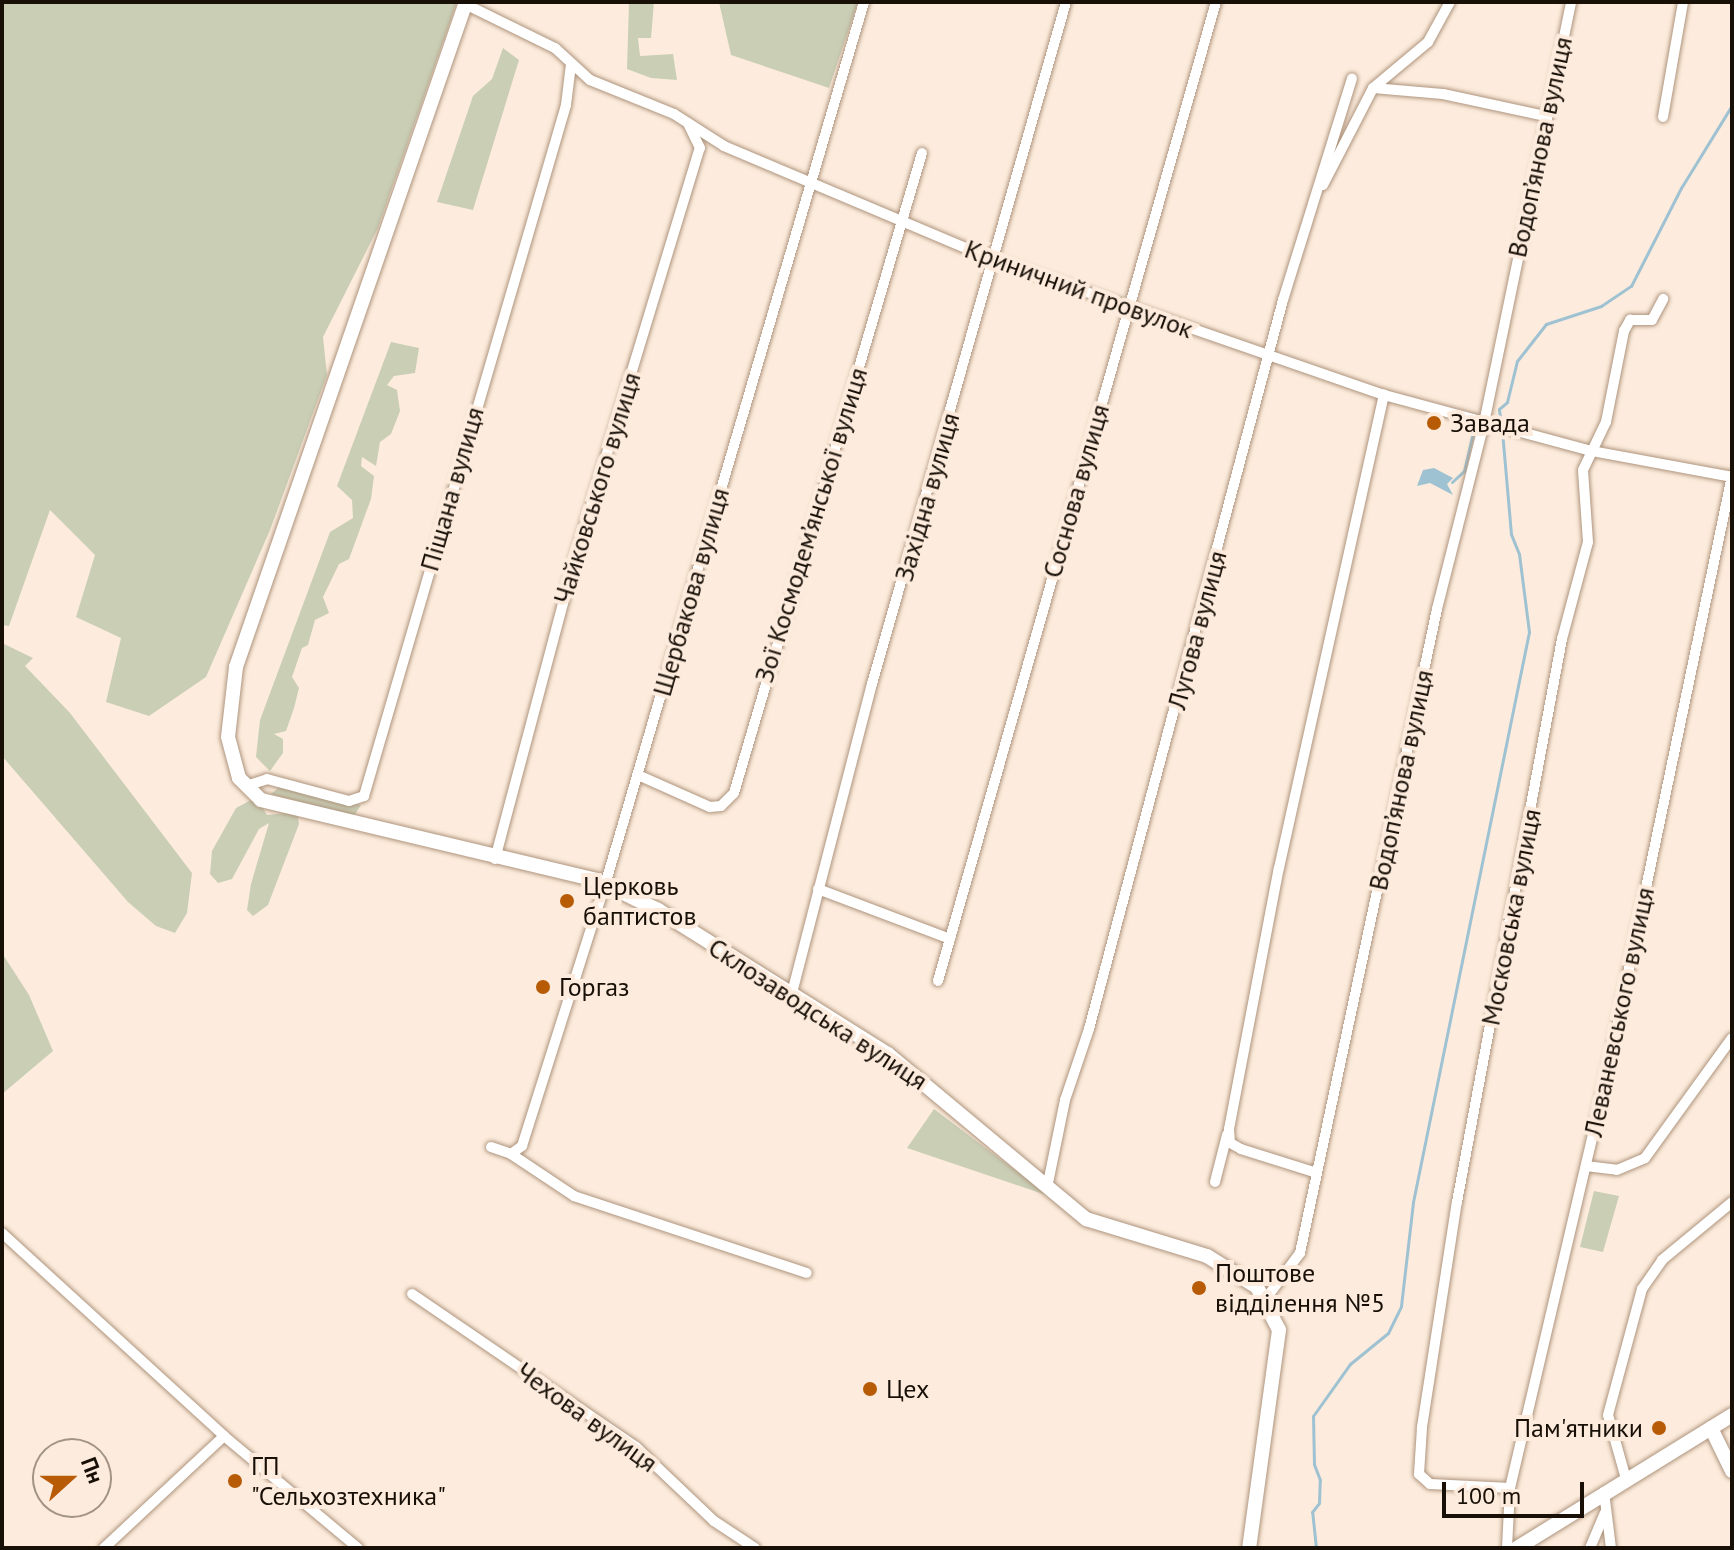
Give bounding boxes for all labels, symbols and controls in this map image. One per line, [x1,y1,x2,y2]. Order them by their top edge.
street label: Водоп’янова вулиця [1501,34,1579,260]
street label: Криничний провулок [961,233,1197,345]
street label: Зої Космодем’янської вулиця [748,364,874,686]
street label: Чайковського вулиця [547,368,647,608]
street label: Соснова вулиця [1036,401,1116,581]
street label: Піщана вулиця [414,403,490,575]
place label: Завада [1450,407,1530,439]
street label: Західна вулиця [888,409,966,585]
marker: Завада [1425,414,1443,432]
street label: Щербакова вулиця [646,484,736,700]
street label: Лугова вулиця [1161,547,1233,713]
street label: Водоп’янова вулиця [1362,667,1440,893]
street label: Московська вулиця [1475,806,1547,1028]
place label: Церковь баптистов [583,870,696,932]
street label: Леваневського вулиця [1577,885,1661,1139]
marker: Церковь баптистов [558,892,576,910]
street label: Склозаводська вулиця [703,932,933,1096]
place label: Горгаз [559,971,630,1003]
marker: Горгаз [534,978,552,996]
place label: Поштове відділення №5 [1215,1257,1385,1318]
marker: Поштове відділення №5 [1190,1279,1208,1297]
street label: Чехова вулиця [510,1355,664,1479]
place label: Цех [886,1373,929,1405]
marker: Цех [861,1380,879,1398]
place label: Пам'ятники [1514,1412,1643,1444]
marker: Пам'ятники [1650,1419,1668,1437]
north arrow [32,1438,112,1518]
place label: ГП "Сельхозтехника" [251,1450,446,1512]
text: Пн [75,1453,110,1487]
scale bar [1446,1466,1588,1516]
marker: ГП "Сельхозтехника" [226,1472,244,1490]
text: 100 m [1456,1480,1521,1511]

